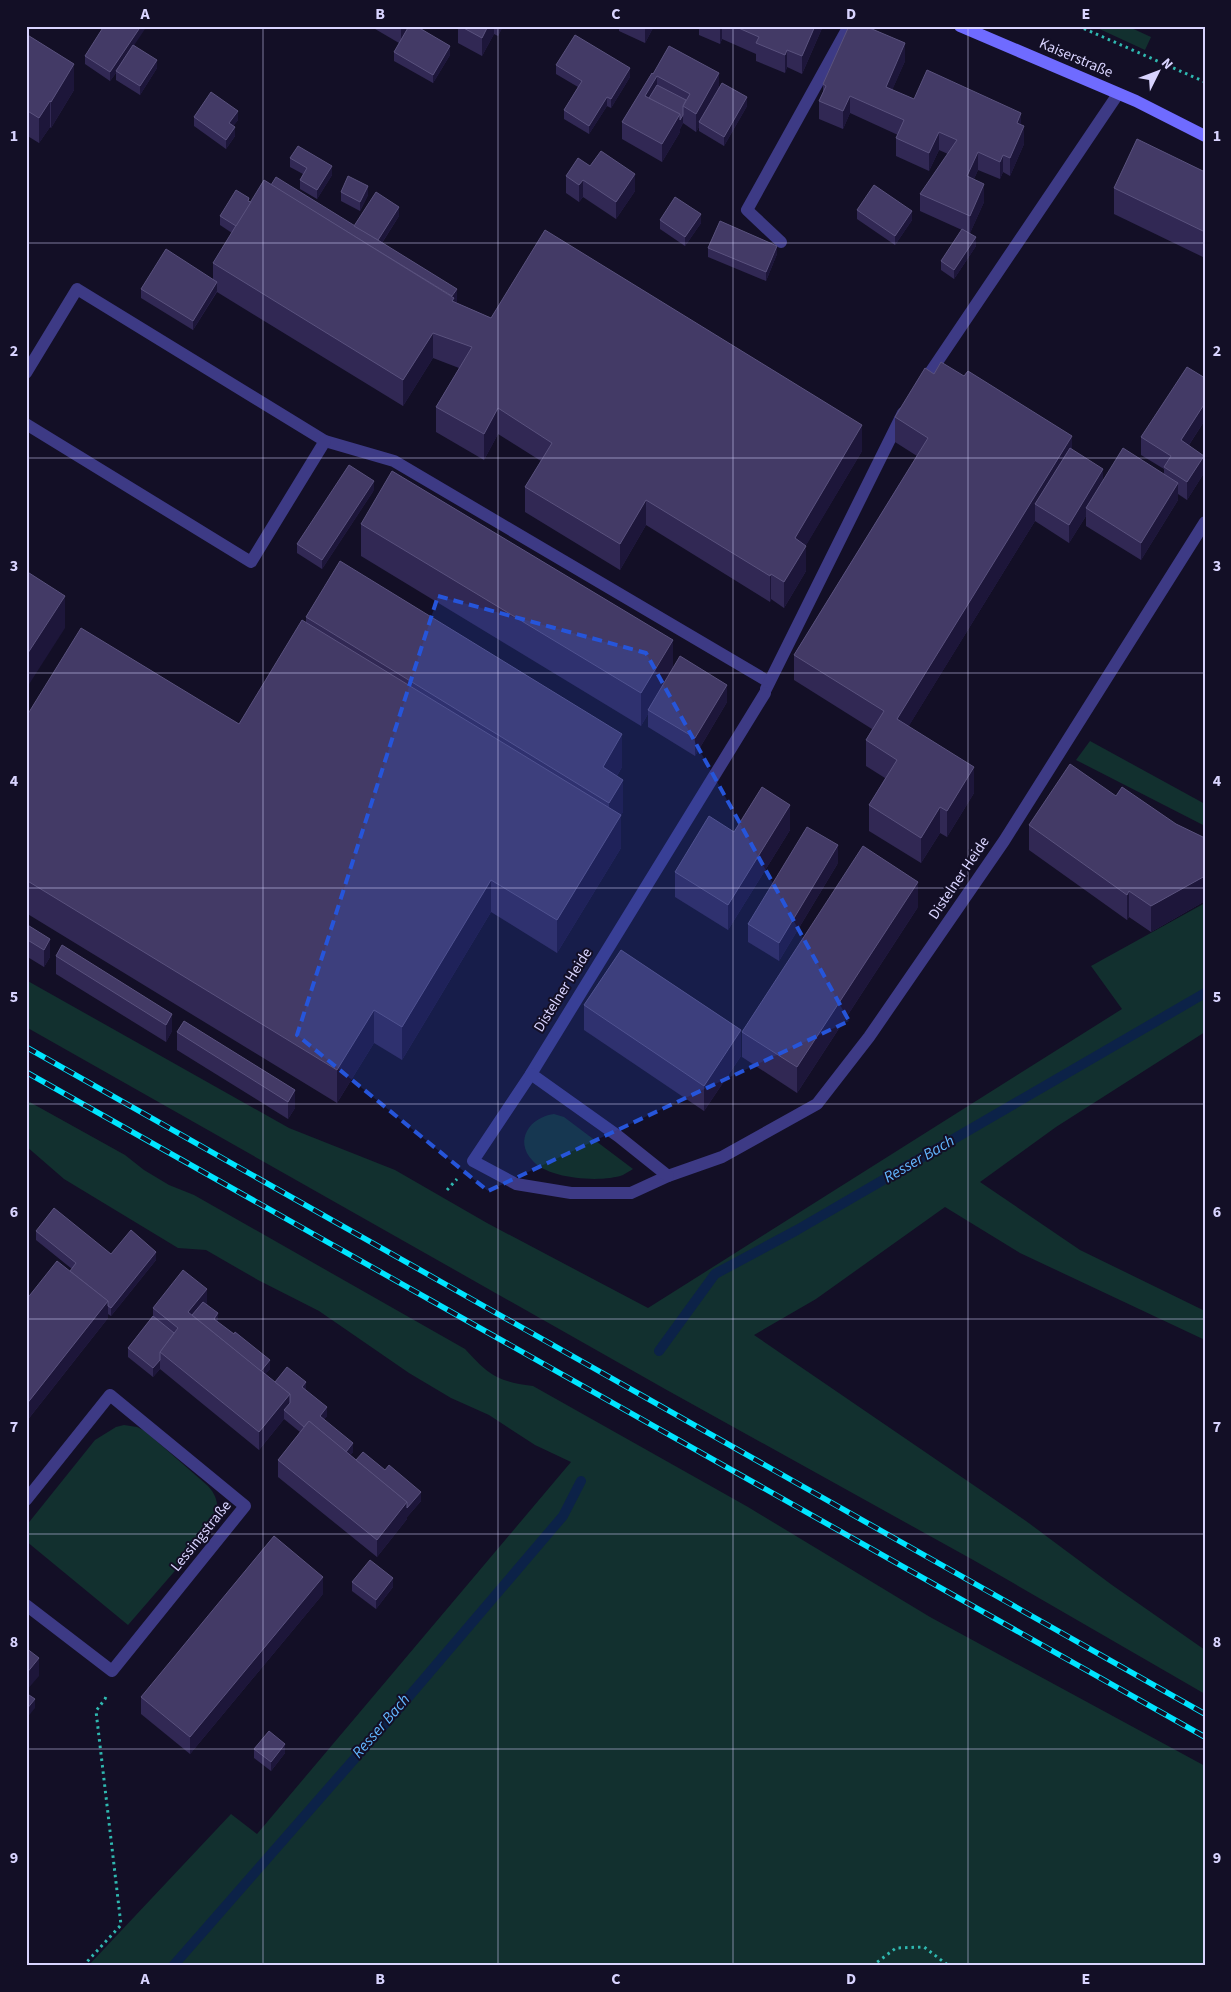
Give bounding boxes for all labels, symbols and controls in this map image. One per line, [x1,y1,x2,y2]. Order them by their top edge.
text: A [139,3,150,25]
text: B [375,3,385,25]
text: C [611,3,621,25]
text: D [846,3,856,25]
text: E [1082,3,1090,25]
street label: Kaiserstraße [1036,33,1116,83]
north arrow [1134,48,1184,98]
text: N [1156,54,1177,74]
text: 1 [10,125,18,147]
text: 1 [1213,125,1221,147]
text: 2 [10,340,18,362]
text: 2 [1213,340,1221,362]
text: 3 [10,555,18,577]
text: 3 [1213,555,1221,577]
text: 4 [10,770,19,792]
text: 4 [1213,770,1222,792]
street label: Distelner Heide [924,833,994,923]
street label: Distelner Heide [529,944,597,1036]
text: 5 [10,986,18,1008]
text: 5 [1213,986,1221,1008]
water label: Resser Bach [879,1130,959,1188]
text: 6 [10,1201,18,1223]
text: 6 [1213,1201,1221,1223]
text: 7 [10,1416,18,1438]
text: 7 [1213,1416,1221,1438]
street label: Lessingstraße [166,1496,236,1576]
text: 8 [10,1631,18,1653]
text: 8 [1213,1631,1221,1653]
water label: Resser Bach [347,1689,415,1763]
text: 9 [10,1847,18,1869]
text: 9 [1213,1847,1221,1869]
text: A [139,1968,150,1990]
text: B [375,1968,385,1990]
text: C [611,1968,621,1990]
text: D [846,1968,856,1990]
text: E [1082,1968,1090,1990]

